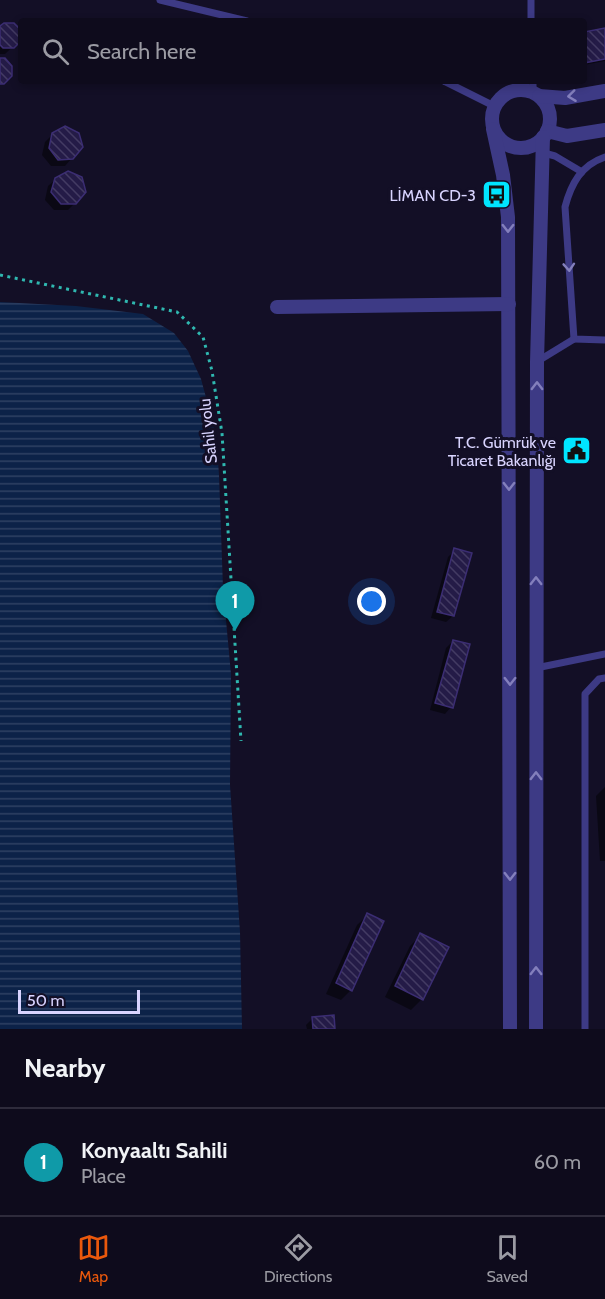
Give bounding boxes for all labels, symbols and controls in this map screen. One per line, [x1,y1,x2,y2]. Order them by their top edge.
search box [18,18,587,84]
icon: search [39,35,72,68]
text: Search here [87,38,196,65]
one-way arrow [568,90,577,102]
bus stop icon: LİMAN CD-3 [481,179,513,211]
place label: LİMAN CD-3 [389,186,476,205]
one-way arrow [502,223,514,232]
one-way arrow [562,263,575,272]
one-way arrow [531,381,543,390]
street label: Sahil yolu [195,398,221,464]
place label: T.C. Gümrük ve Ticaret Bakanlığı [448,433,556,470]
public building icon: T.C. Gümrük ve Ticaret Bakanlığı [561,435,593,467]
one-way arrow [503,481,516,490]
one-way arrow [530,576,542,585]
pin: 1 [216,582,254,631]
your location [357,587,386,616]
one-way arrow [504,676,516,685]
one-way arrow [530,771,542,780]
one-way arrow [504,871,516,880]
one-way arrow [530,966,542,975]
scale bar [18,987,140,1014]
text: 50 m [27,991,64,1010]
text: Nearby [24,1052,105,1084]
text: Konyaaltı Sahili [81,1137,228,1164]
text: 1 [40,1150,47,1174]
text: 60 m [534,1150,581,1174]
text: Place [81,1164,126,1188]
tab: Map [77,1231,110,1286]
tab: Directions [264,1231,332,1286]
tab: Saved [486,1231,528,1286]

